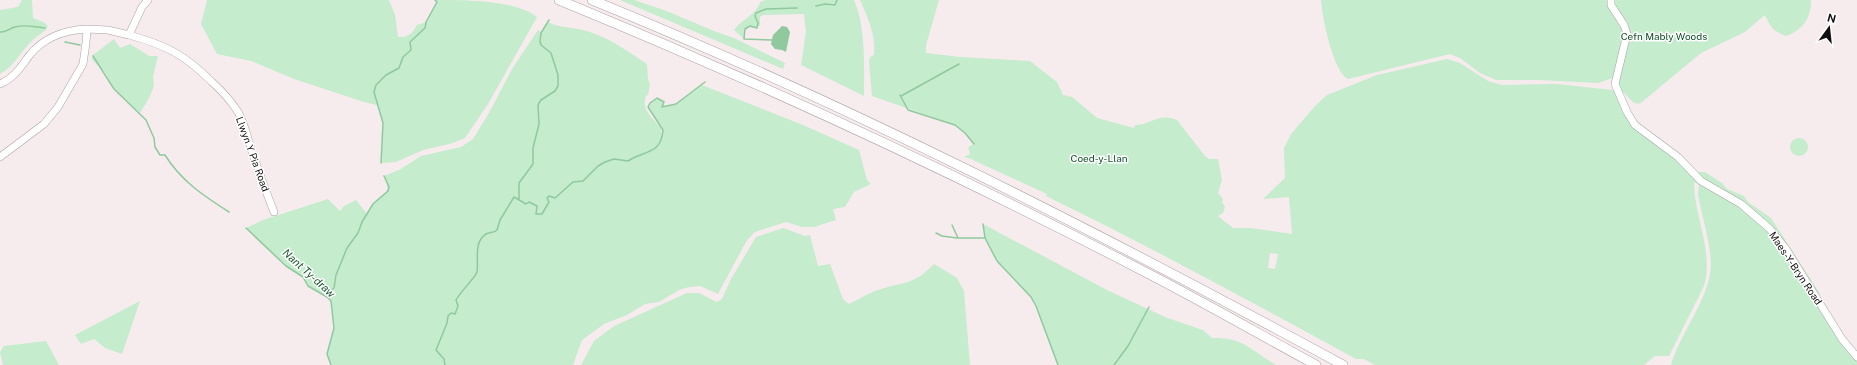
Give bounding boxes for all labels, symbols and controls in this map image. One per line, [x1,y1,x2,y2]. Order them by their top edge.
north arrow [1809,8,1849,48]
text: N [1826,11,1837,25]
park label: Cefn Mably Woods [1621,30,1707,42]
street label: Llwyn Y Pia Road [234,115,272,193]
park label: Coed-y-Llan [1071,152,1128,164]
street label: Maes-Y-Bryn Road [1767,229,1825,307]
water label: Nant Ty-draw [280,246,338,300]

